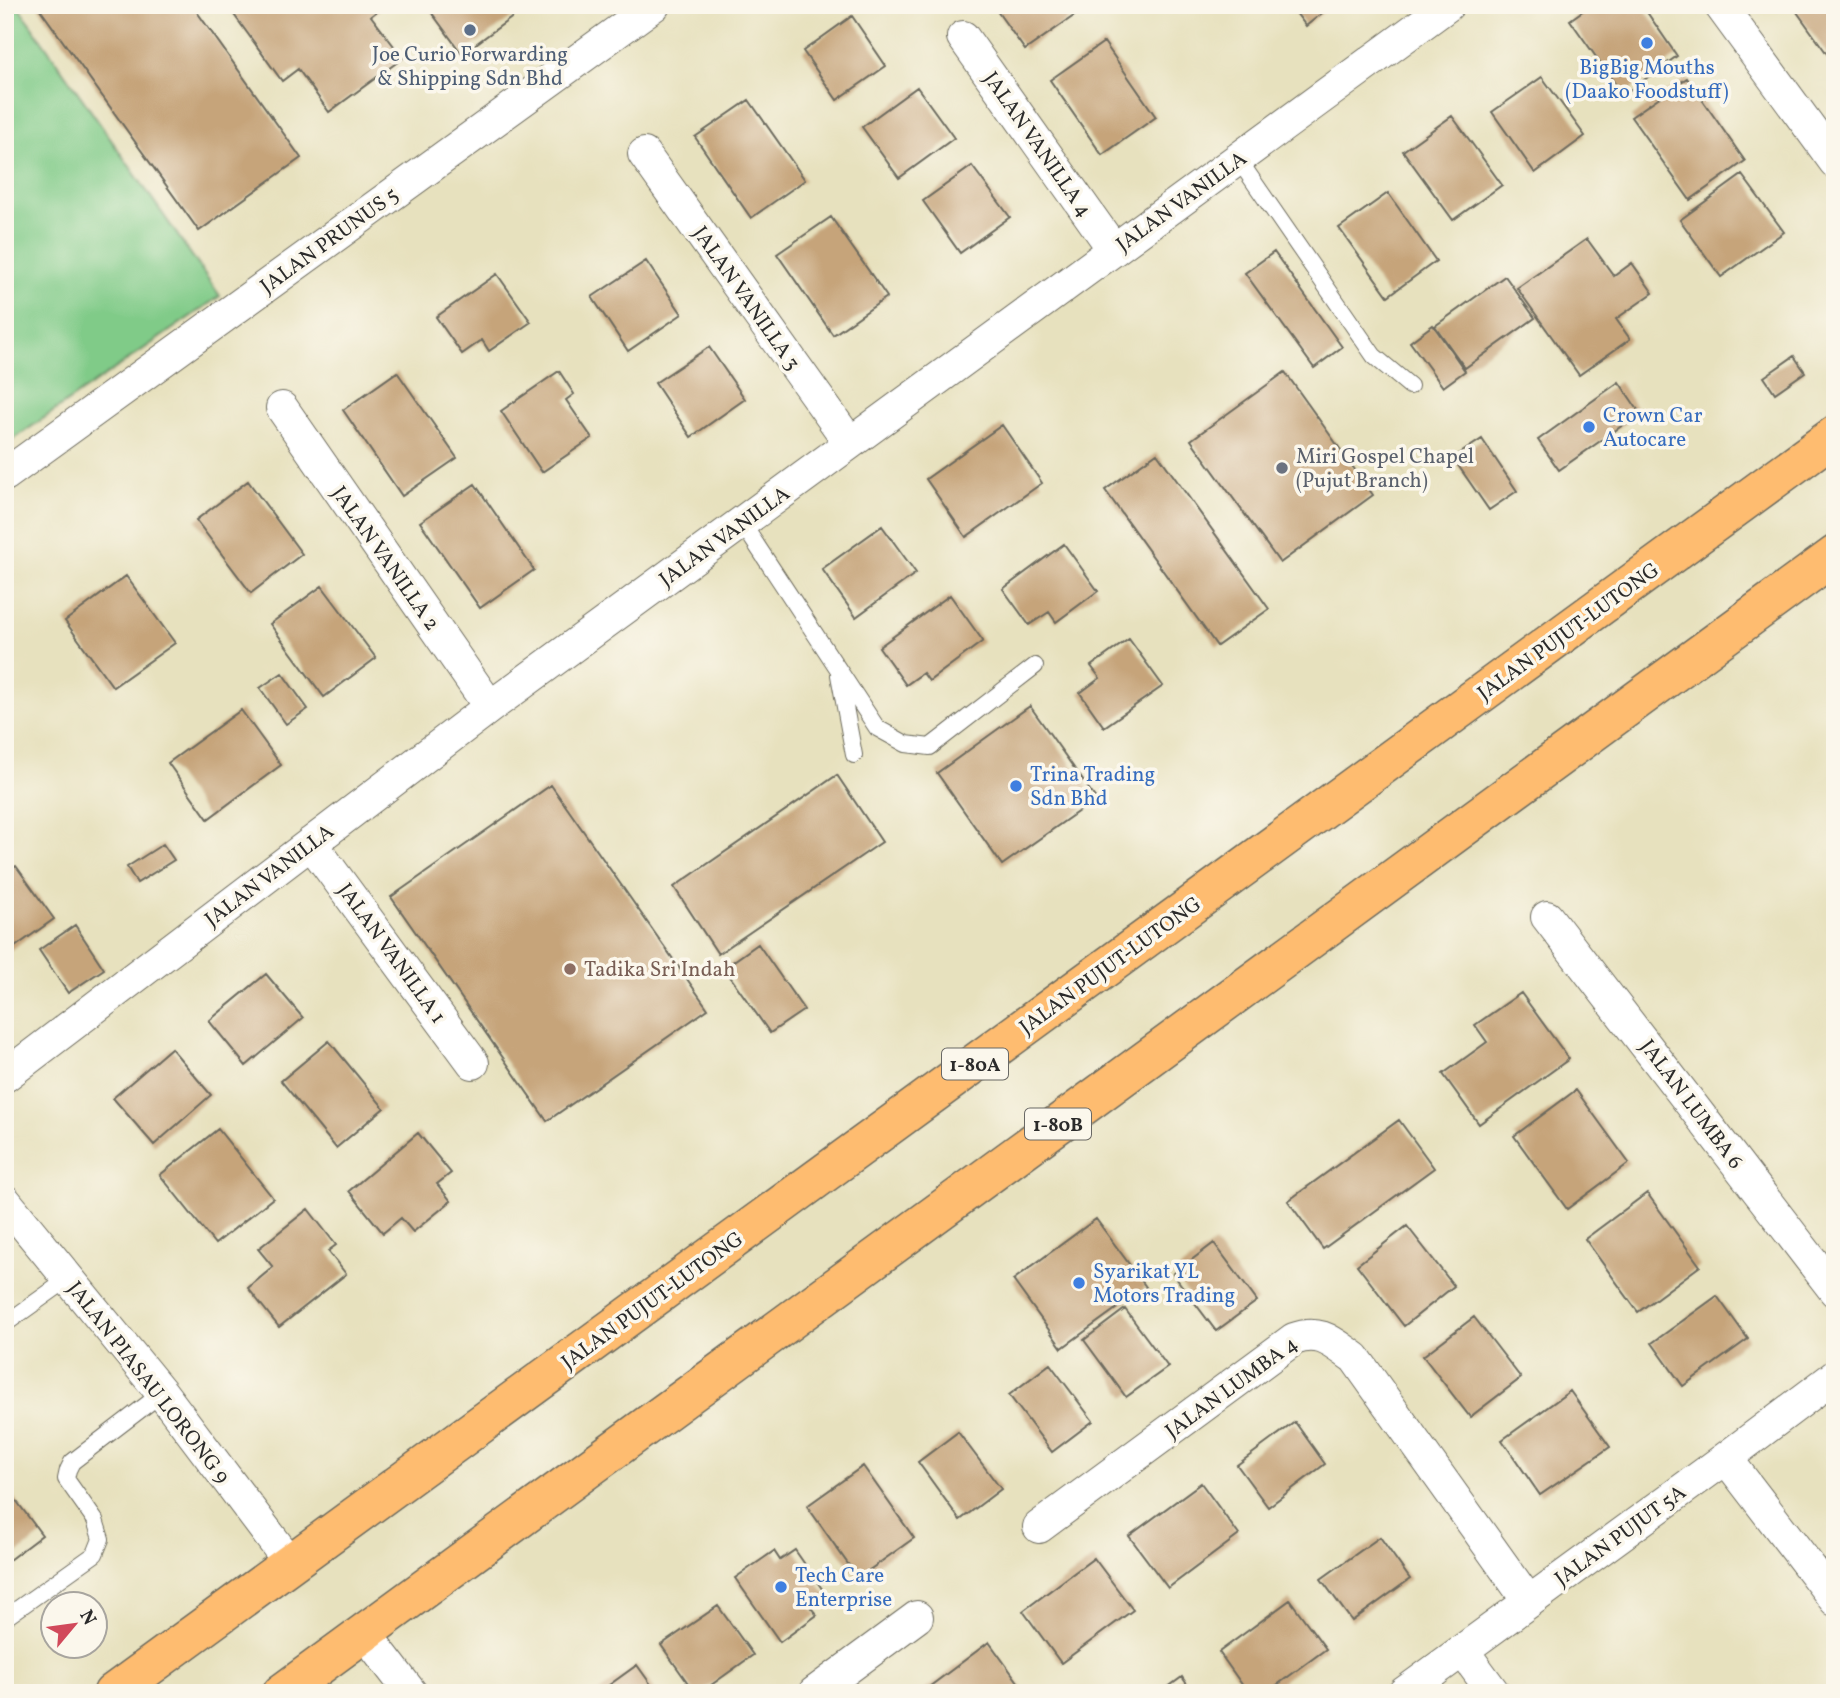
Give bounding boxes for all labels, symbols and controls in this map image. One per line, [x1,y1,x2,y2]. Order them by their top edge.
marker: Joe Curio Forwarding & Shipping Sdn Bhd [462,22,478,38]
marker: BigBig Mouths (Daako Foodstuff) [1639,35,1655,51]
place label: Joe Curio Forwarding & Shipping Sdn Bhd [372,41,568,94]
place label: BigBig Mouths (Daako Foodstuff) [1565,54,1729,107]
street label: JALAN VANILLA 4 [976,66,1098,224]
street label: JALAN VANILLA [1111,145,1253,260]
street label: JALAN PRUNUS 5 [255,181,405,301]
street label: JALAN VANILLA 3 [685,221,806,377]
place label: Crown Car Autocare [1603,402,1703,455]
marker: Crown Car Autocare [1581,419,1597,435]
place label: Miri Gospel Chapel (Pujut Branch) [1296,443,1474,496]
marker: Miri Gospel Chapel (Pujut Branch) [1274,460,1290,476]
street label: JALAN VANILLA [654,480,796,595]
street label: JALAN VANILLA 2 [324,481,446,637]
street label: JALAN PUJUT-LUTONG [1472,556,1666,708]
place label: Trina Trading Sdn Bhd [1030,761,1155,814]
marker: Trina Trading Sdn Bhd [1008,778,1024,794]
street label: JALAN VANILLA [199,818,341,934]
street label: JALAN VANILLA 1 [330,878,452,1030]
street label: JALAN PUJUT-LUTONG [1014,890,1208,1042]
place label: Tadika Sri Indah [584,956,735,985]
marker: Tadika Sri Indah [562,961,578,977]
street label: JALAN LUMBA 6 [1632,1034,1749,1176]
road number: 1-80A [942,1048,1008,1080]
road number: 1-80B [1025,1108,1091,1140]
street label: JALAN PUJUT-LUTONG [556,1225,750,1377]
place label: Syarikat YL Motors Trading [1093,1258,1235,1311]
marker: Syarikat YL Motors Trading [1071,1275,1087,1291]
street label: JALAN PIASAU LORONG 9 [60,1276,236,1490]
street label: JALAN LUMBA 4 [1160,1330,1304,1446]
street label: JALAN PUJUT 5A [1549,1478,1693,1594]
place label: Tech Care Enterprise [795,1562,892,1615]
marker: Tech Care Enterprise [773,1579,789,1595]
north arrow [38,1590,108,1660]
text: N [72,1605,102,1630]

